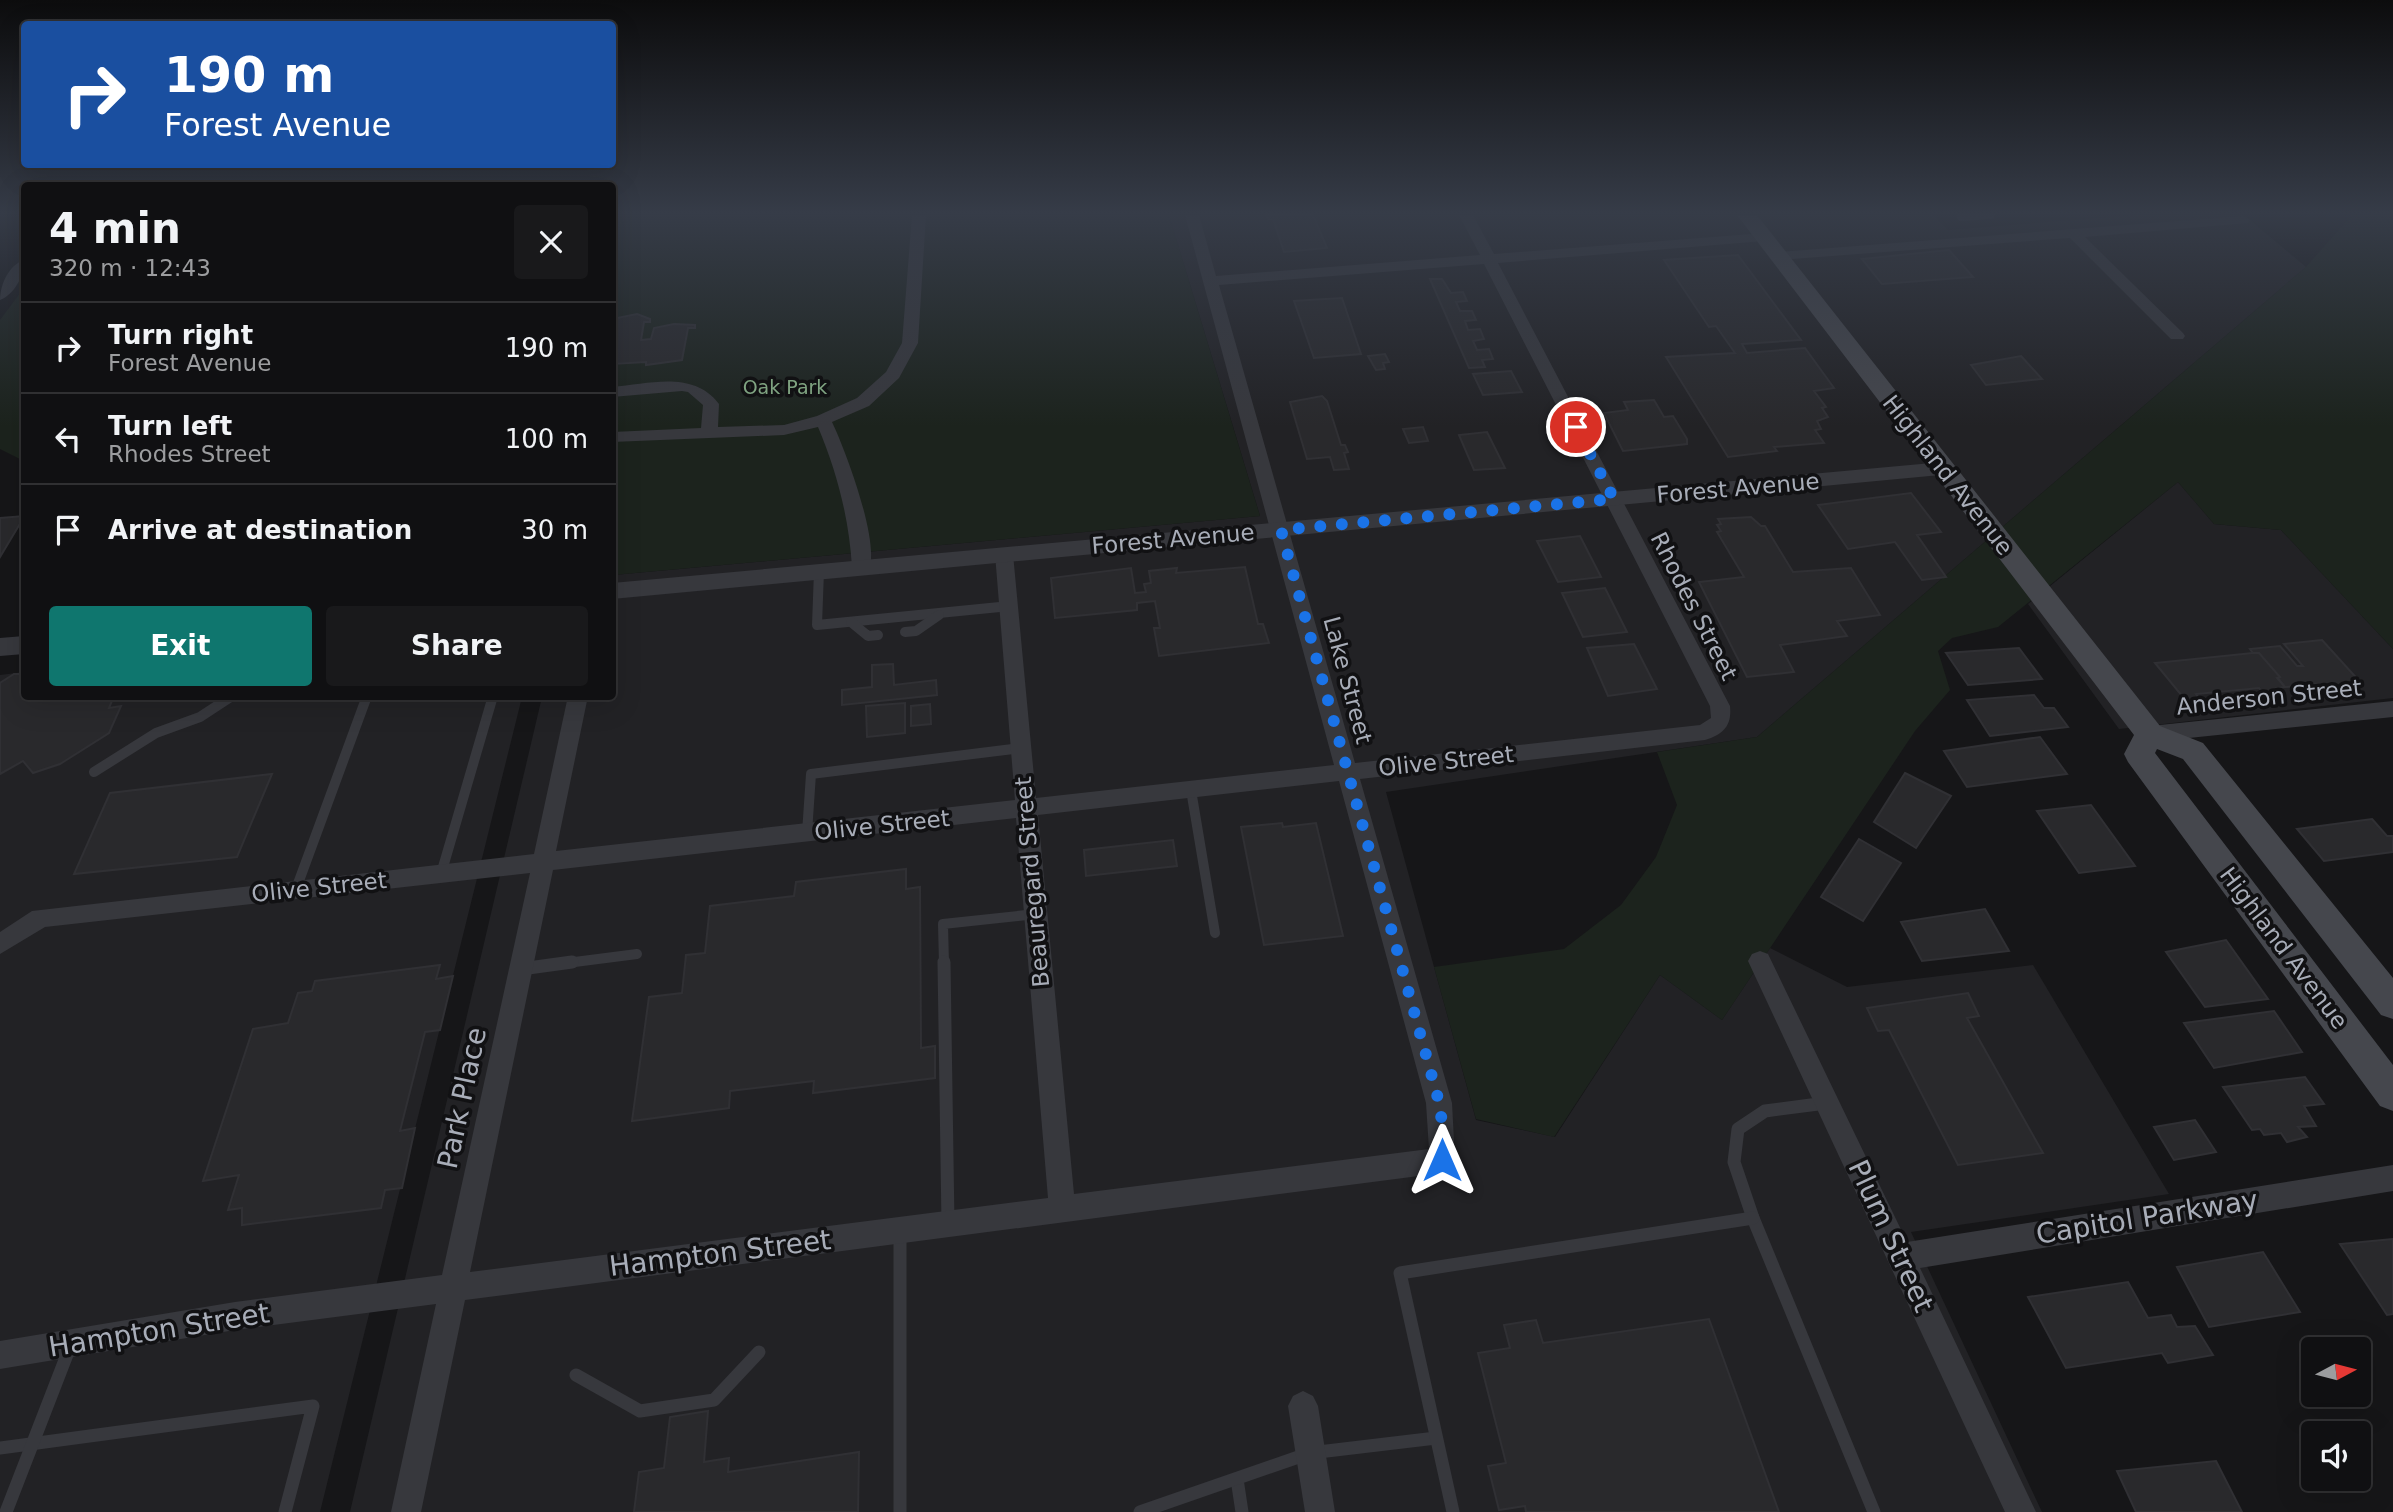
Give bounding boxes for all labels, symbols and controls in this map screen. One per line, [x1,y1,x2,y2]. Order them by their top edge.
text: 190 m [164,47,334,104]
icon: right [49,49,140,140]
text: Forest Avenue [164,106,391,144]
text: 4 min [49,204,181,253]
button: close [514,205,588,279]
text: 320 m · 12:43 [49,255,211,281]
text: Turn right [108,320,253,350]
icon: right [49,329,87,367]
text: 190 m [505,333,588,363]
text: Forest Avenue [108,350,271,376]
park label: Oak Park [743,376,827,398]
street label: Highland Avenue [1878,390,2018,560]
pin [1546,397,1606,457]
icon: arrive [1557,408,1595,446]
text: Turn left [108,411,232,441]
icon: left [49,420,87,458]
text: 100 m [505,424,588,454]
text: Rhodes Street [108,441,271,467]
street label: Forest Avenue [1655,468,1821,508]
icon: arrive [49,511,87,549]
text: Arrive at destination [108,515,412,545]
text: 30 m [521,515,588,545]
street label: Forest Avenue [1090,519,1256,559]
street label: Rhodes Street [1646,528,1742,684]
button: Exit [49,606,312,686]
button: Share [326,606,588,686]
street label: Lake Street [1319,613,1377,747]
street label: Anderson Street [2175,674,2363,720]
street label: Olive Street [1377,741,1515,781]
street label: Beauregard Street [1010,776,1054,988]
street label: Olive Street [813,805,951,845]
street label: Highland Avenue [2215,862,2353,1034]
street label: Olive Street [250,867,388,907]
street label: Park Place [431,1024,493,1172]
position arrow [1405,1123,1479,1197]
street label: Plum Street [1841,1155,1941,1317]
street label: Capitol Parkway [2034,1183,2260,1251]
street label: Hampton Street [607,1223,833,1283]
street label: Hampton Street [46,1296,272,1364]
north arrow [2301,1337,2371,1407]
map controls [2301,1337,2371,1491]
button: sound [2301,1421,2371,1491]

